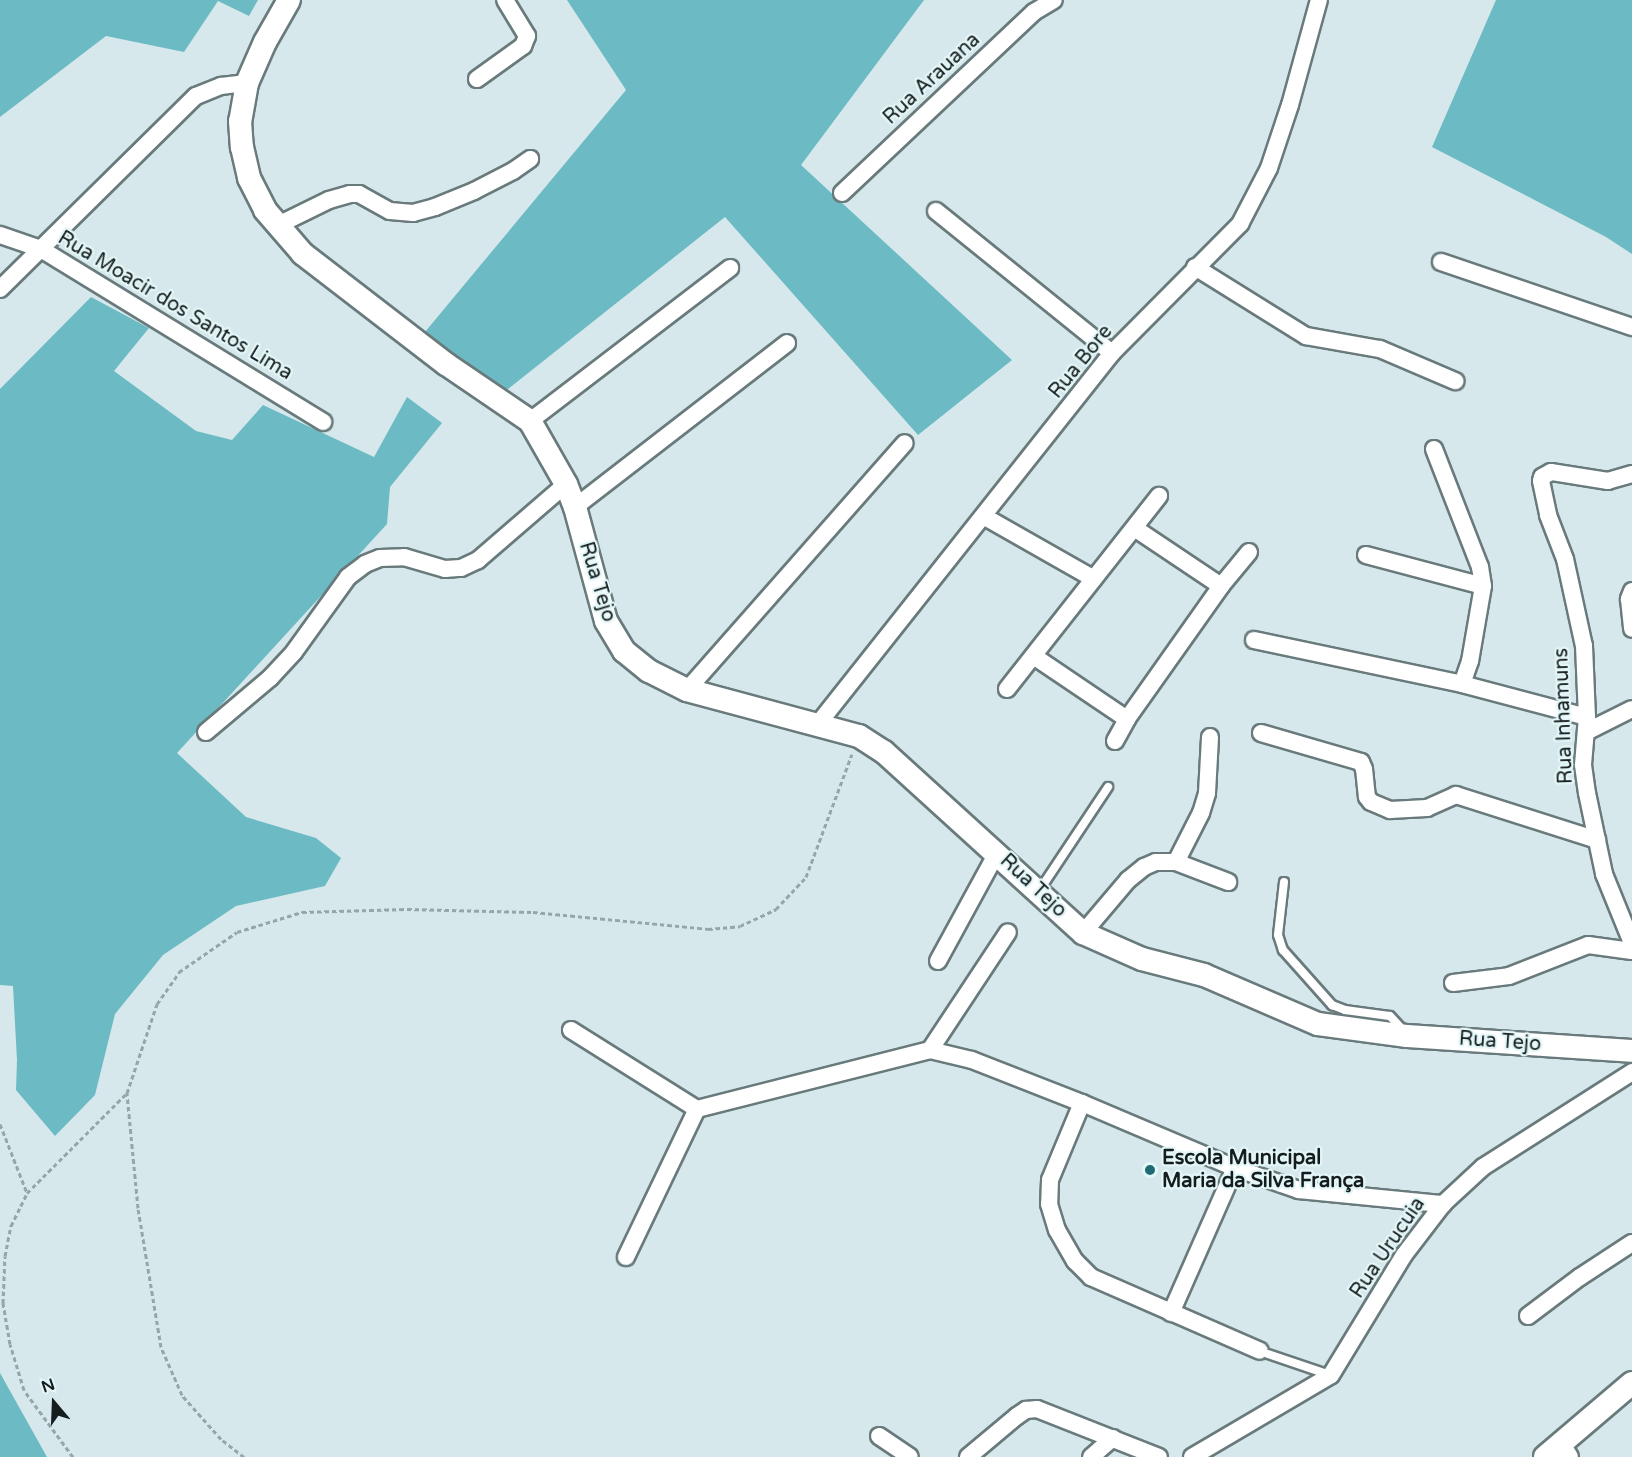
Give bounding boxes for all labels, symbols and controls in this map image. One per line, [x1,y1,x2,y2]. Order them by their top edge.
street label: Rua Arauana [879,28,985,130]
street label: Rua Moacir dos Santos Lima [53,226,297,386]
street label: Rua Bore [1044,320,1118,404]
street label: Rua Tejo [573,539,621,625]
street label: Rua Inhamuns [1550,648,1578,784]
street label: Rua Tejo [995,849,1071,923]
street label: Rua Tejo [1458,1027,1542,1057]
place label: Escola Municipal Maria da Silva França [1162,1146,1364,1193]
marker: Escola Municipal Maria da Silva França [1143,1163,1157,1177]
street label: Rua Urucuia [1345,1193,1431,1303]
north arrow [24,1373,84,1433]
text: N [39,1374,57,1398]

